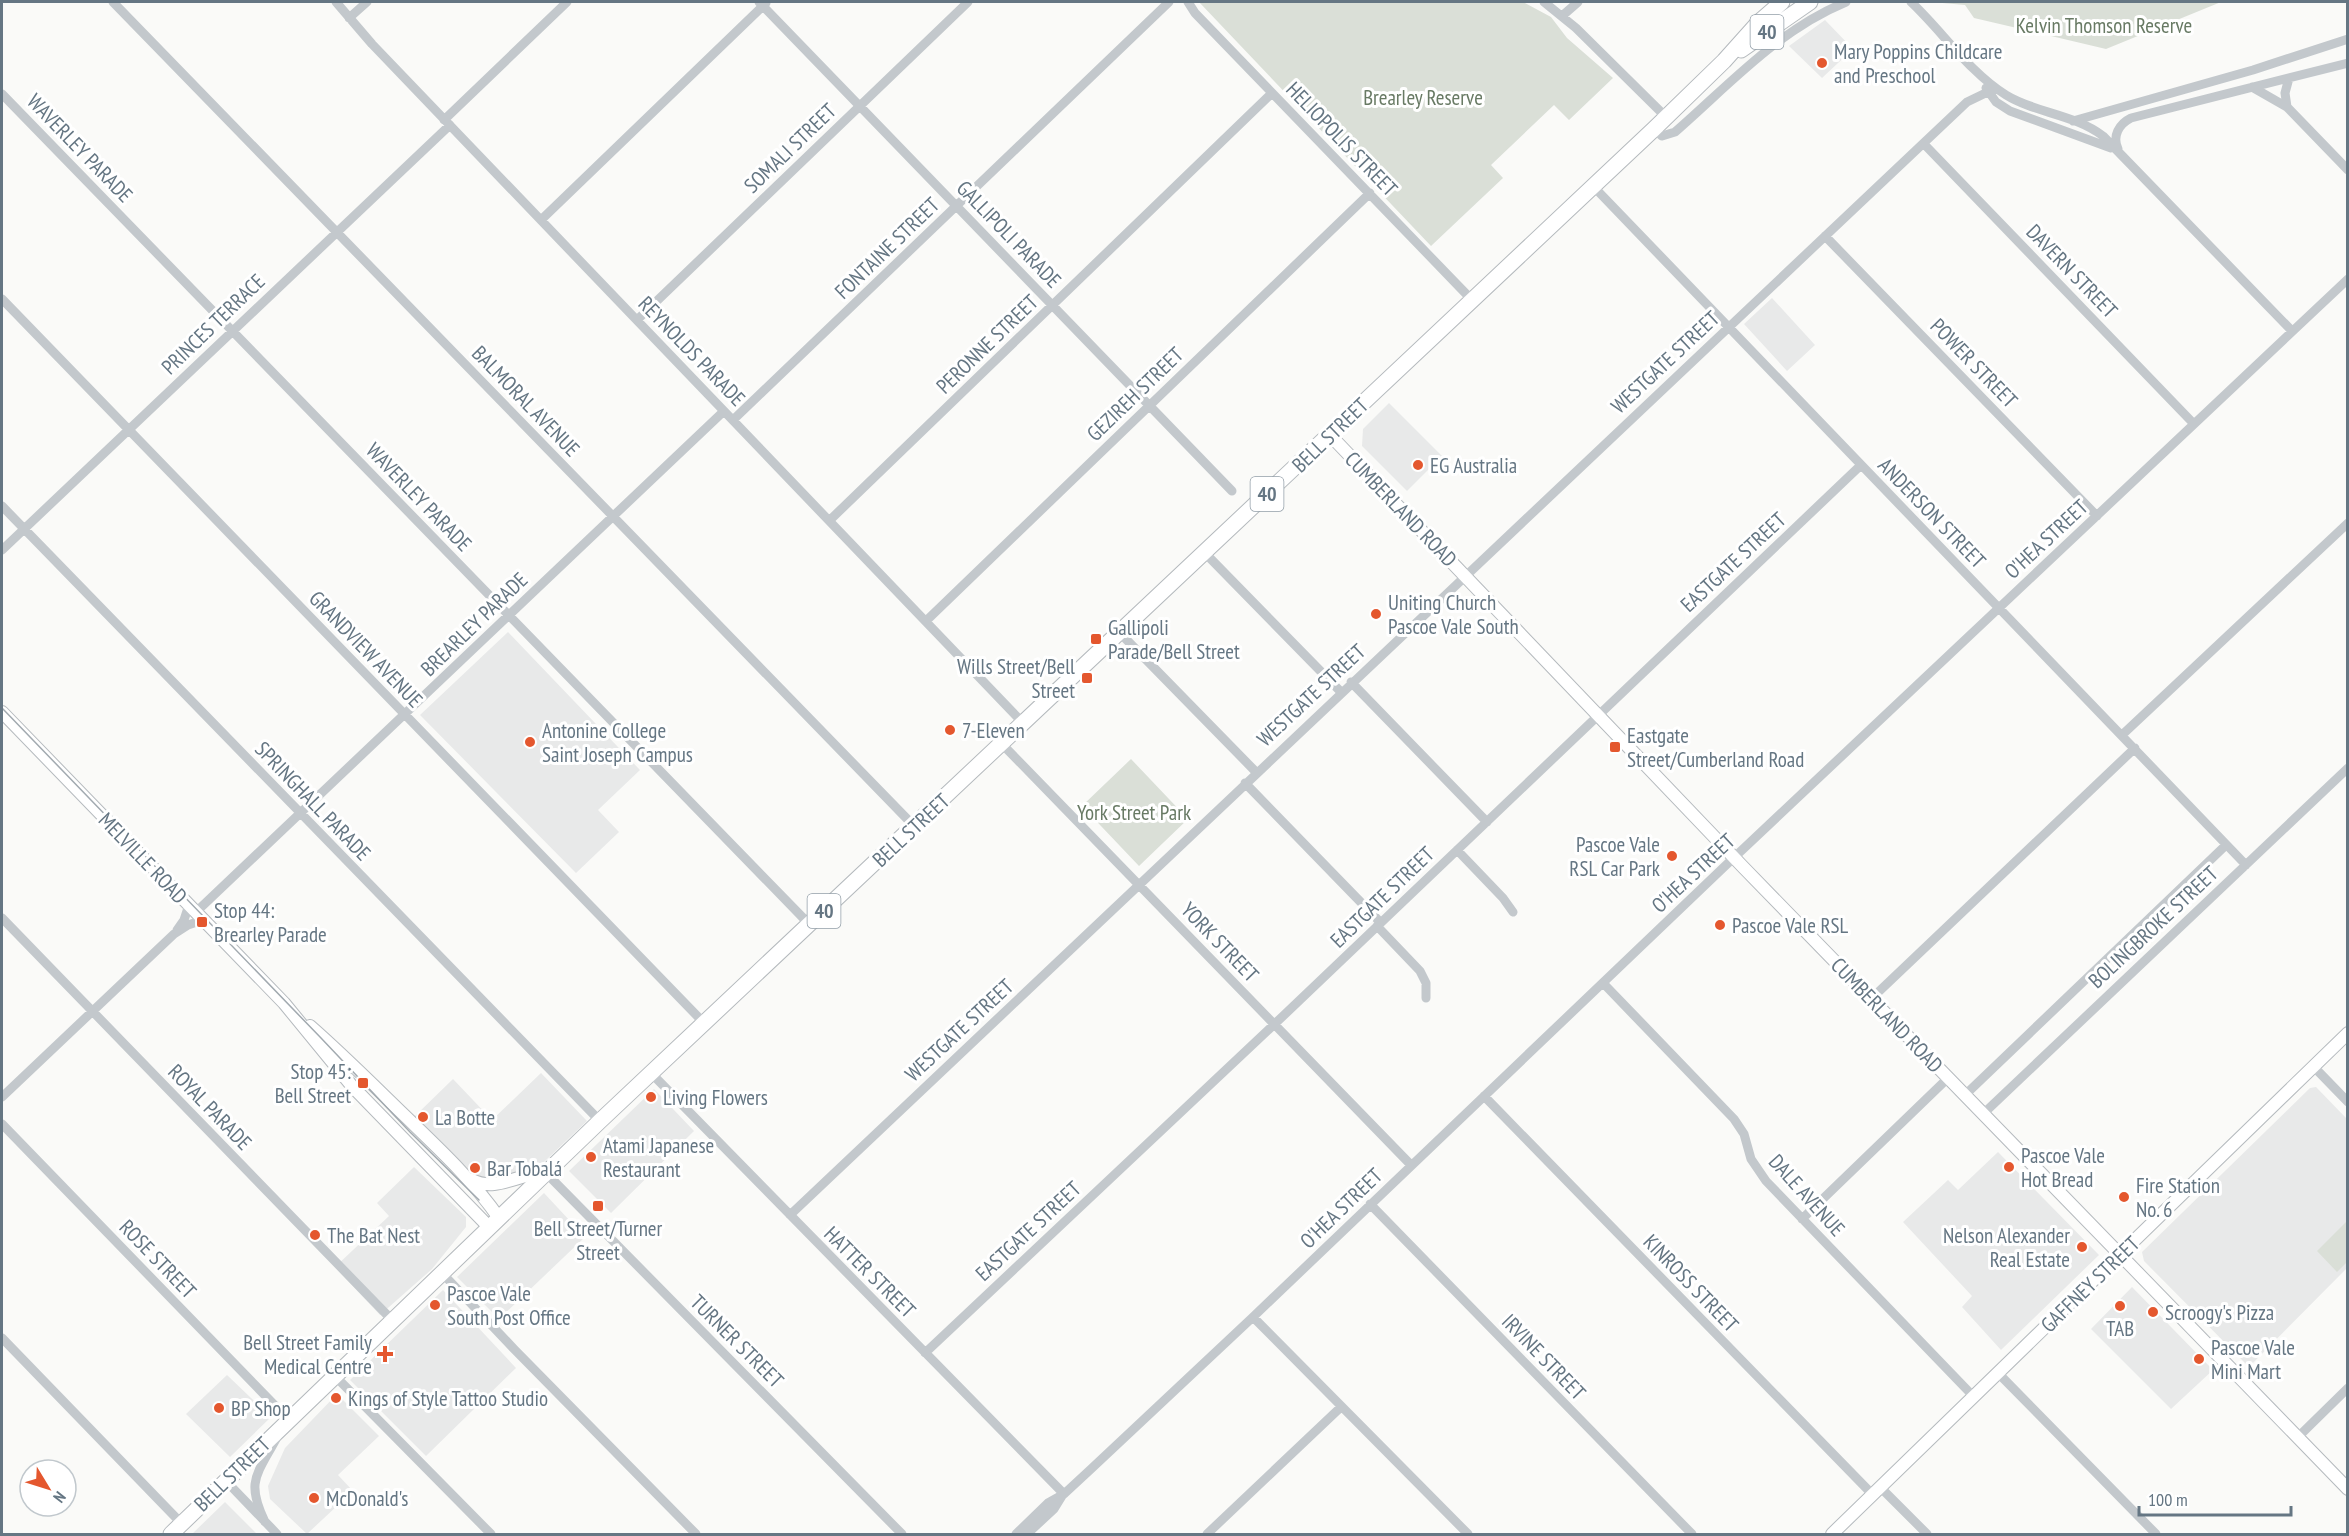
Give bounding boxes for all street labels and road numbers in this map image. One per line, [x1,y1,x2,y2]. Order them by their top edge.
road number: 40 [1750,15,1784,49]
street label: HELIOPOLIS STREET [1281,76,1404,202]
street label: WAVERLEY PARADE [21,88,139,208]
street label: SOMALI STREET [738,97,842,199]
street label: GALLIPOLI PARADE [951,175,1067,293]
street label: FONTAINE STREET [829,191,945,305]
street label: DAVERN STREET [2021,218,2124,324]
street label: PRINCES TERRACE [156,268,270,380]
street label: PERONNE STREET [930,288,1044,399]
street label: REYNOLDS PARADE [633,290,751,412]
street label: WESTGATE STREET [1605,304,1725,419]
street label: POWER STREET [1925,313,2024,414]
street label: BALMORAL AVENUE [466,340,586,462]
street label: GEZIREH STREET [1081,341,1189,447]
street label: BELL STREET [1286,392,1374,478]
street label: WAVERLEY PARADE [360,437,478,557]
street label: CUMBERLAND ROAD [1339,446,1463,572]
street label: ANDERSON STREET [1872,452,1992,574]
road number: 40 [1250,477,1284,511]
street label: O'HEA STREET [1999,493,2094,585]
street label: EASTGATE STREET [1675,506,1792,618]
street label: BREARLEY PARADE [415,566,533,682]
street label: GRANDVIEW AVENUE [303,585,429,713]
street label: WESTGATE STREET [1251,637,1371,752]
street label: SPRINGHALL PARADE [249,736,377,866]
street label: BELL STREET [867,787,956,873]
street label: MELVILLE ROAD [93,807,193,909]
street label: O'HEA STREET [1646,827,1741,919]
street label: EASTGATE STREET [1324,840,1440,953]
street label: BOLINGBROKE STREET [2083,860,2224,994]
road number: 40 [808,894,840,928]
street label: YORK STREET [1175,896,1265,988]
street label: CUMBERLAND ROAD [1825,952,1949,1078]
street label: WESTGATE STREET [899,972,1019,1087]
street label: ROYAL PARADE [162,1058,258,1156]
street label: DALE AVENUE [1763,1148,1851,1242]
street label: O'HEA STREET [1294,1162,1388,1254]
street label: EASTGATE STREET [970,1175,1087,1287]
street label: ROSE STREET [114,1214,203,1305]
street label: HATTER STREET [819,1221,922,1324]
street label: KINROSS STREET [1638,1228,1745,1338]
street label: GAFFNEY STREET [2035,1230,2146,1338]
street label: TURNER STREET [685,1289,790,1394]
street label: IRVINE STREET [1496,1308,1592,1406]
street label: BELL STREET [188,1431,276,1517]

